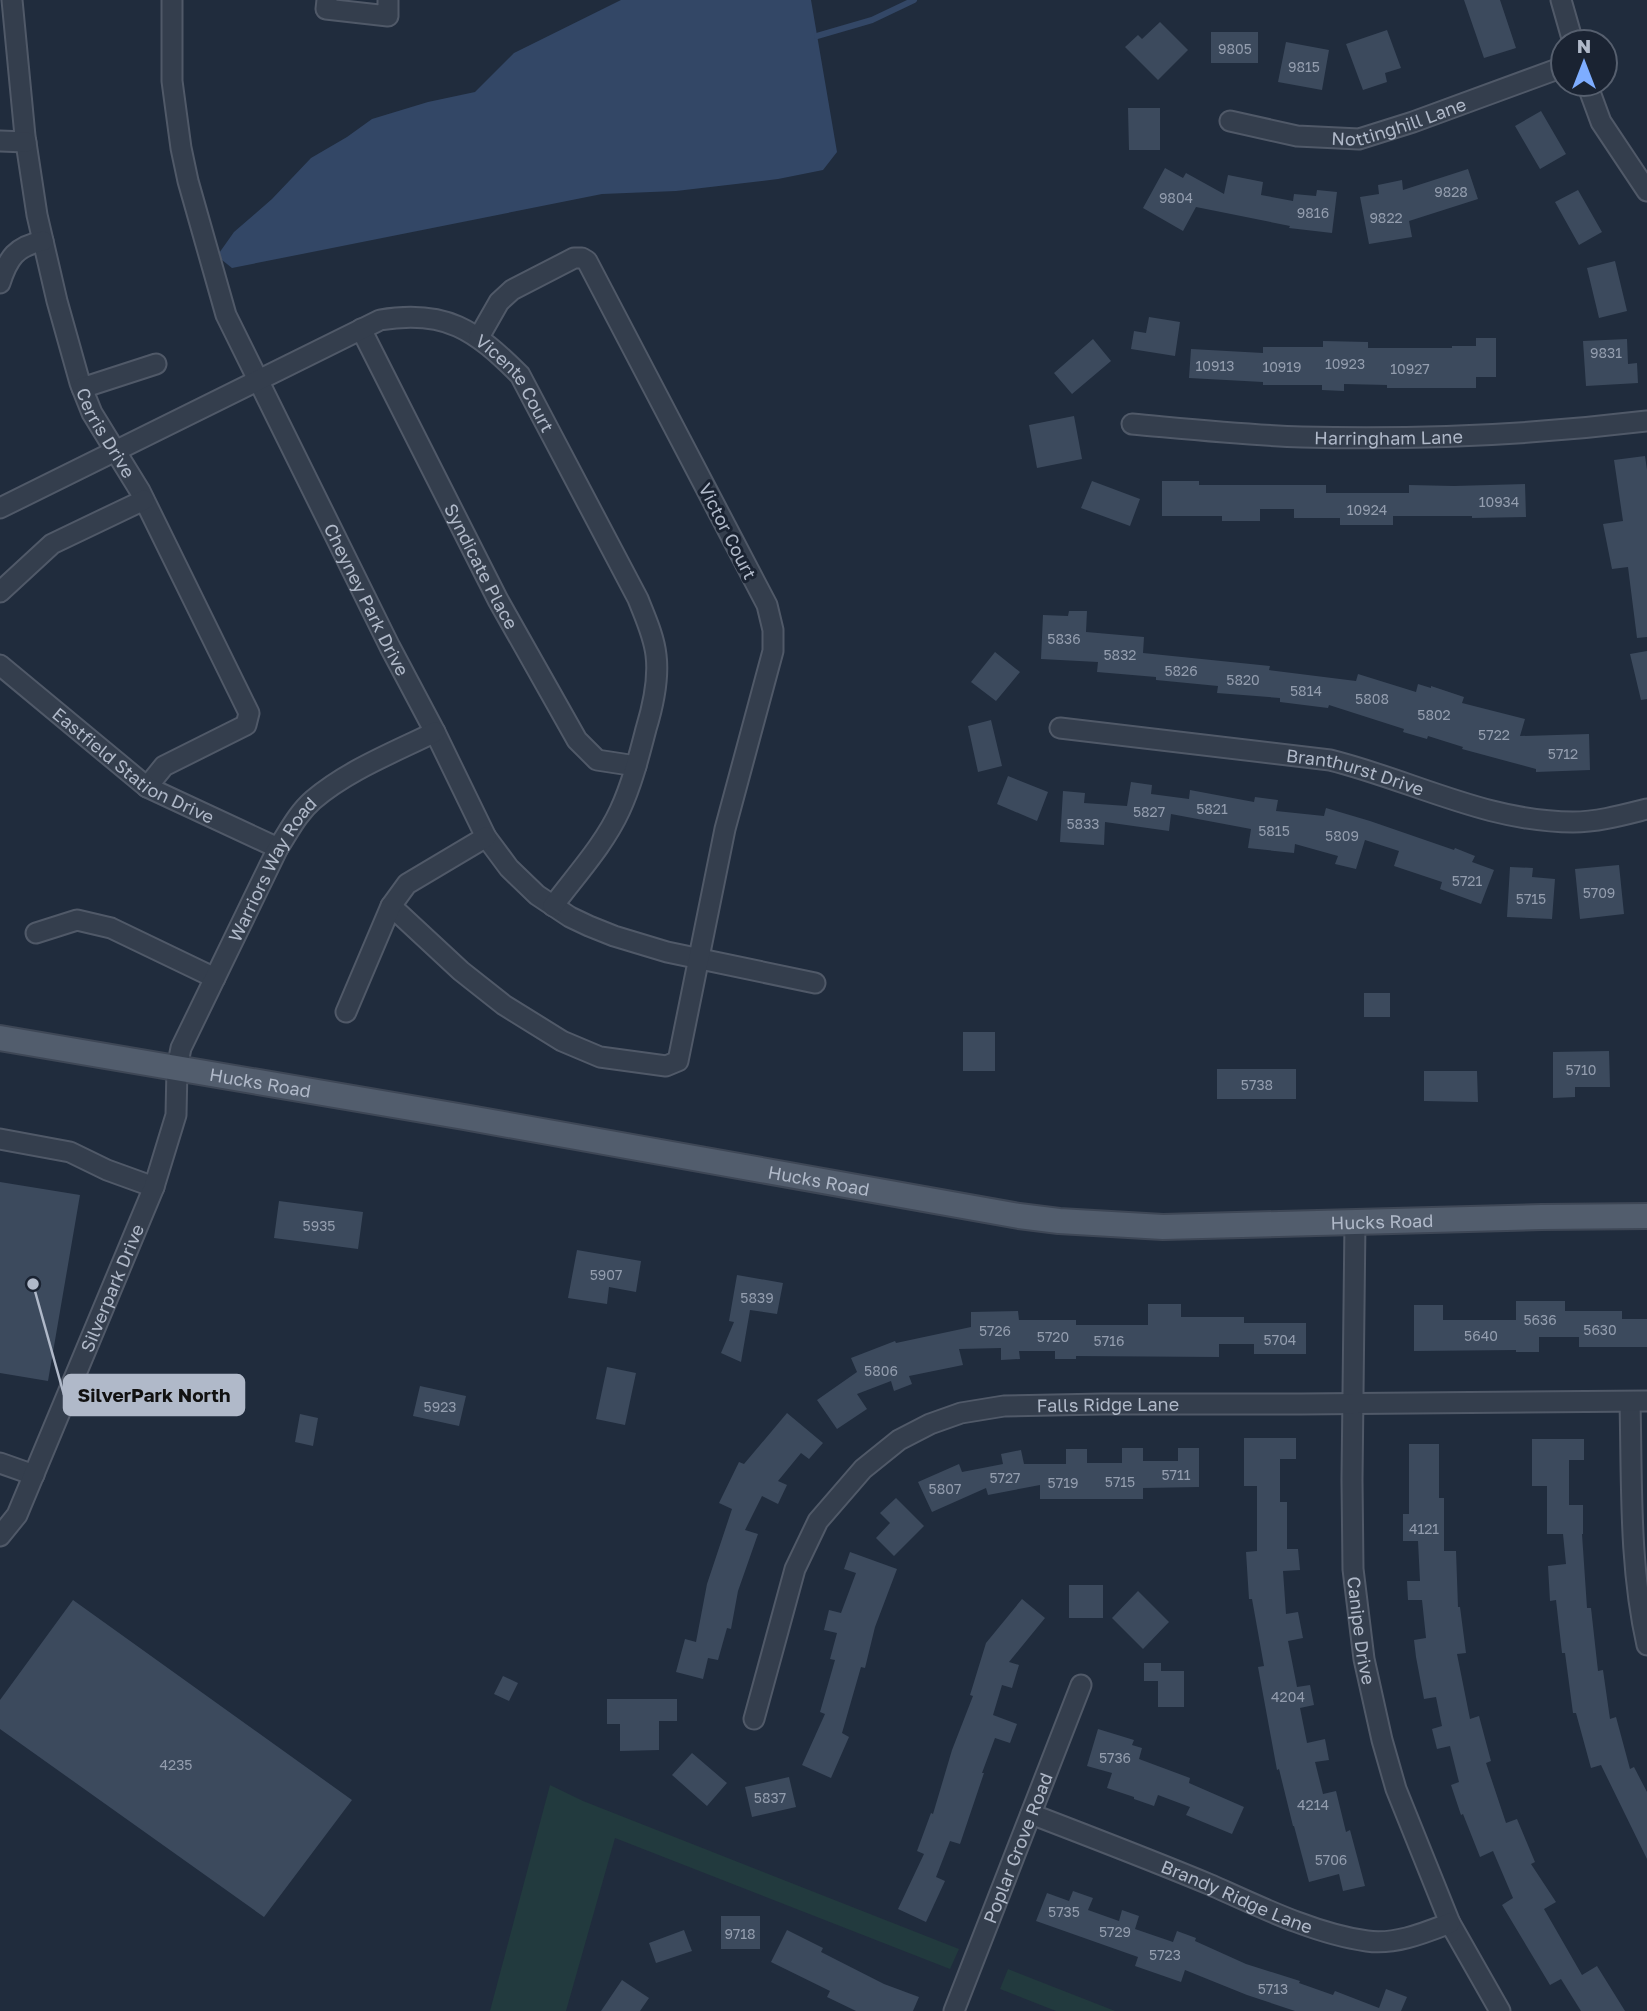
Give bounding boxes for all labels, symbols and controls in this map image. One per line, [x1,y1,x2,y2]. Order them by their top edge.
north arrow [1549,28,1619,98]
text: N [1577,34,1591,57]
house number: 9805 [1218,40,1252,57]
house number: 9815 [1288,58,1320,75]
street label: Nottinghill Lane [1331,93,1469,150]
house number: 9828 [1434,183,1468,200]
house number: 9804 [1159,189,1193,206]
house number: 9816 [1297,204,1329,221]
house number: 9822 [1369,209,1403,226]
street label: Vicente Court [471,329,559,436]
house number: 9831 [1590,344,1622,361]
house number: 10923 [1325,355,1365,372]
house number: 10913 [1196,357,1234,374]
house number: 10919 [1262,358,1302,375]
house number: 10927 [1390,360,1430,377]
street label: Cerris Drive [72,384,140,482]
street label: Harringham Lane [1314,425,1463,449]
street label: Victor Court [694,479,762,583]
house number: 10934 [1479,493,1519,510]
street label: Syndicate Place [440,500,523,633]
house number: 10924 [1347,501,1387,518]
street label: Cheyney Park Drive [320,520,414,679]
house number: 5836 [1047,630,1081,647]
house number: 5832 [1104,646,1136,663]
house number: 5826 [1164,662,1198,679]
house number: 5820 [1226,671,1260,688]
house number: 5814 [1290,682,1322,699]
house number: 5808 [1355,690,1389,707]
street label: Eastfield Station Drive [48,702,218,828]
house number: 5802 [1417,706,1451,723]
house number: 5722 [1478,726,1510,743]
street label: Branthurst Drive [1285,744,1427,800]
house number: 5712 [1548,745,1578,762]
street label: Warriors Way Road [223,792,321,945]
house number: 5821 [1196,800,1228,817]
house number: 5827 [1133,803,1165,820]
house number: 5833 [1066,815,1100,832]
house number: 5815 [1258,822,1290,839]
house number: 5809 [1325,827,1359,844]
house number: 5721 [1452,872,1482,889]
house number: 5709 [1583,884,1615,901]
house number: 5715 [1516,890,1546,907]
house number: 5710 [1565,1061,1597,1078]
street label: Hucks Road [208,1063,313,1102]
house number: 5738 [1241,1076,1273,1093]
street label: Hucks Road [766,1160,871,1200]
street label: Hucks Road [1330,1209,1434,1234]
house number: 5935 [303,1217,335,1234]
street label: Silverpark Drive [75,1221,148,1355]
house number: 5907 [590,1266,622,1283]
house number: 5839 [740,1289,774,1306]
house number: 5636 [1523,1311,1557,1328]
house number: 5630 [1583,1321,1617,1338]
house number: 5726 [979,1322,1011,1339]
house number: 5640 [1464,1327,1498,1344]
house number: 5720 [1037,1328,1069,1345]
house number: 5704 [1264,1331,1296,1348]
house number: 5716 [1094,1332,1124,1349]
house number: 5806 [864,1362,898,1379]
callout: SilverPark North [64,1375,244,1415]
text: SilverPark North [78,1383,230,1406]
street label: Falls Ridge Lane [1036,1393,1179,1416]
house number: 5923 [424,1398,456,1415]
house number: 5711 [1161,1466,1191,1483]
house number: 5727 [989,1469,1021,1486]
house number: 5715 [1105,1473,1135,1490]
house number: 5719 [1048,1474,1078,1491]
house number: 5807 [929,1480,961,1497]
house number: 4121 [1409,1520,1439,1537]
street label: Canipe Drive [1343,1575,1380,1687]
house number: 4204 [1271,1688,1305,1705]
house number: 5736 [1099,1749,1131,1766]
house number: 4235 [160,1756,192,1773]
street label: Poplar Grove Road [978,1769,1057,1926]
house number: 5837 [754,1789,786,1806]
house number: 4214 [1297,1796,1329,1813]
house number: 5706 [1315,1851,1347,1868]
street label: Brandy Ridge Lane [1158,1855,1316,1938]
house number: 5735 [1048,1903,1080,1920]
house number: 5729 [1099,1923,1131,1940]
house number: 9718 [724,1925,756,1942]
house number: 5723 [1149,1946,1181,1963]
house number: 5713 [1258,1980,1288,1997]

